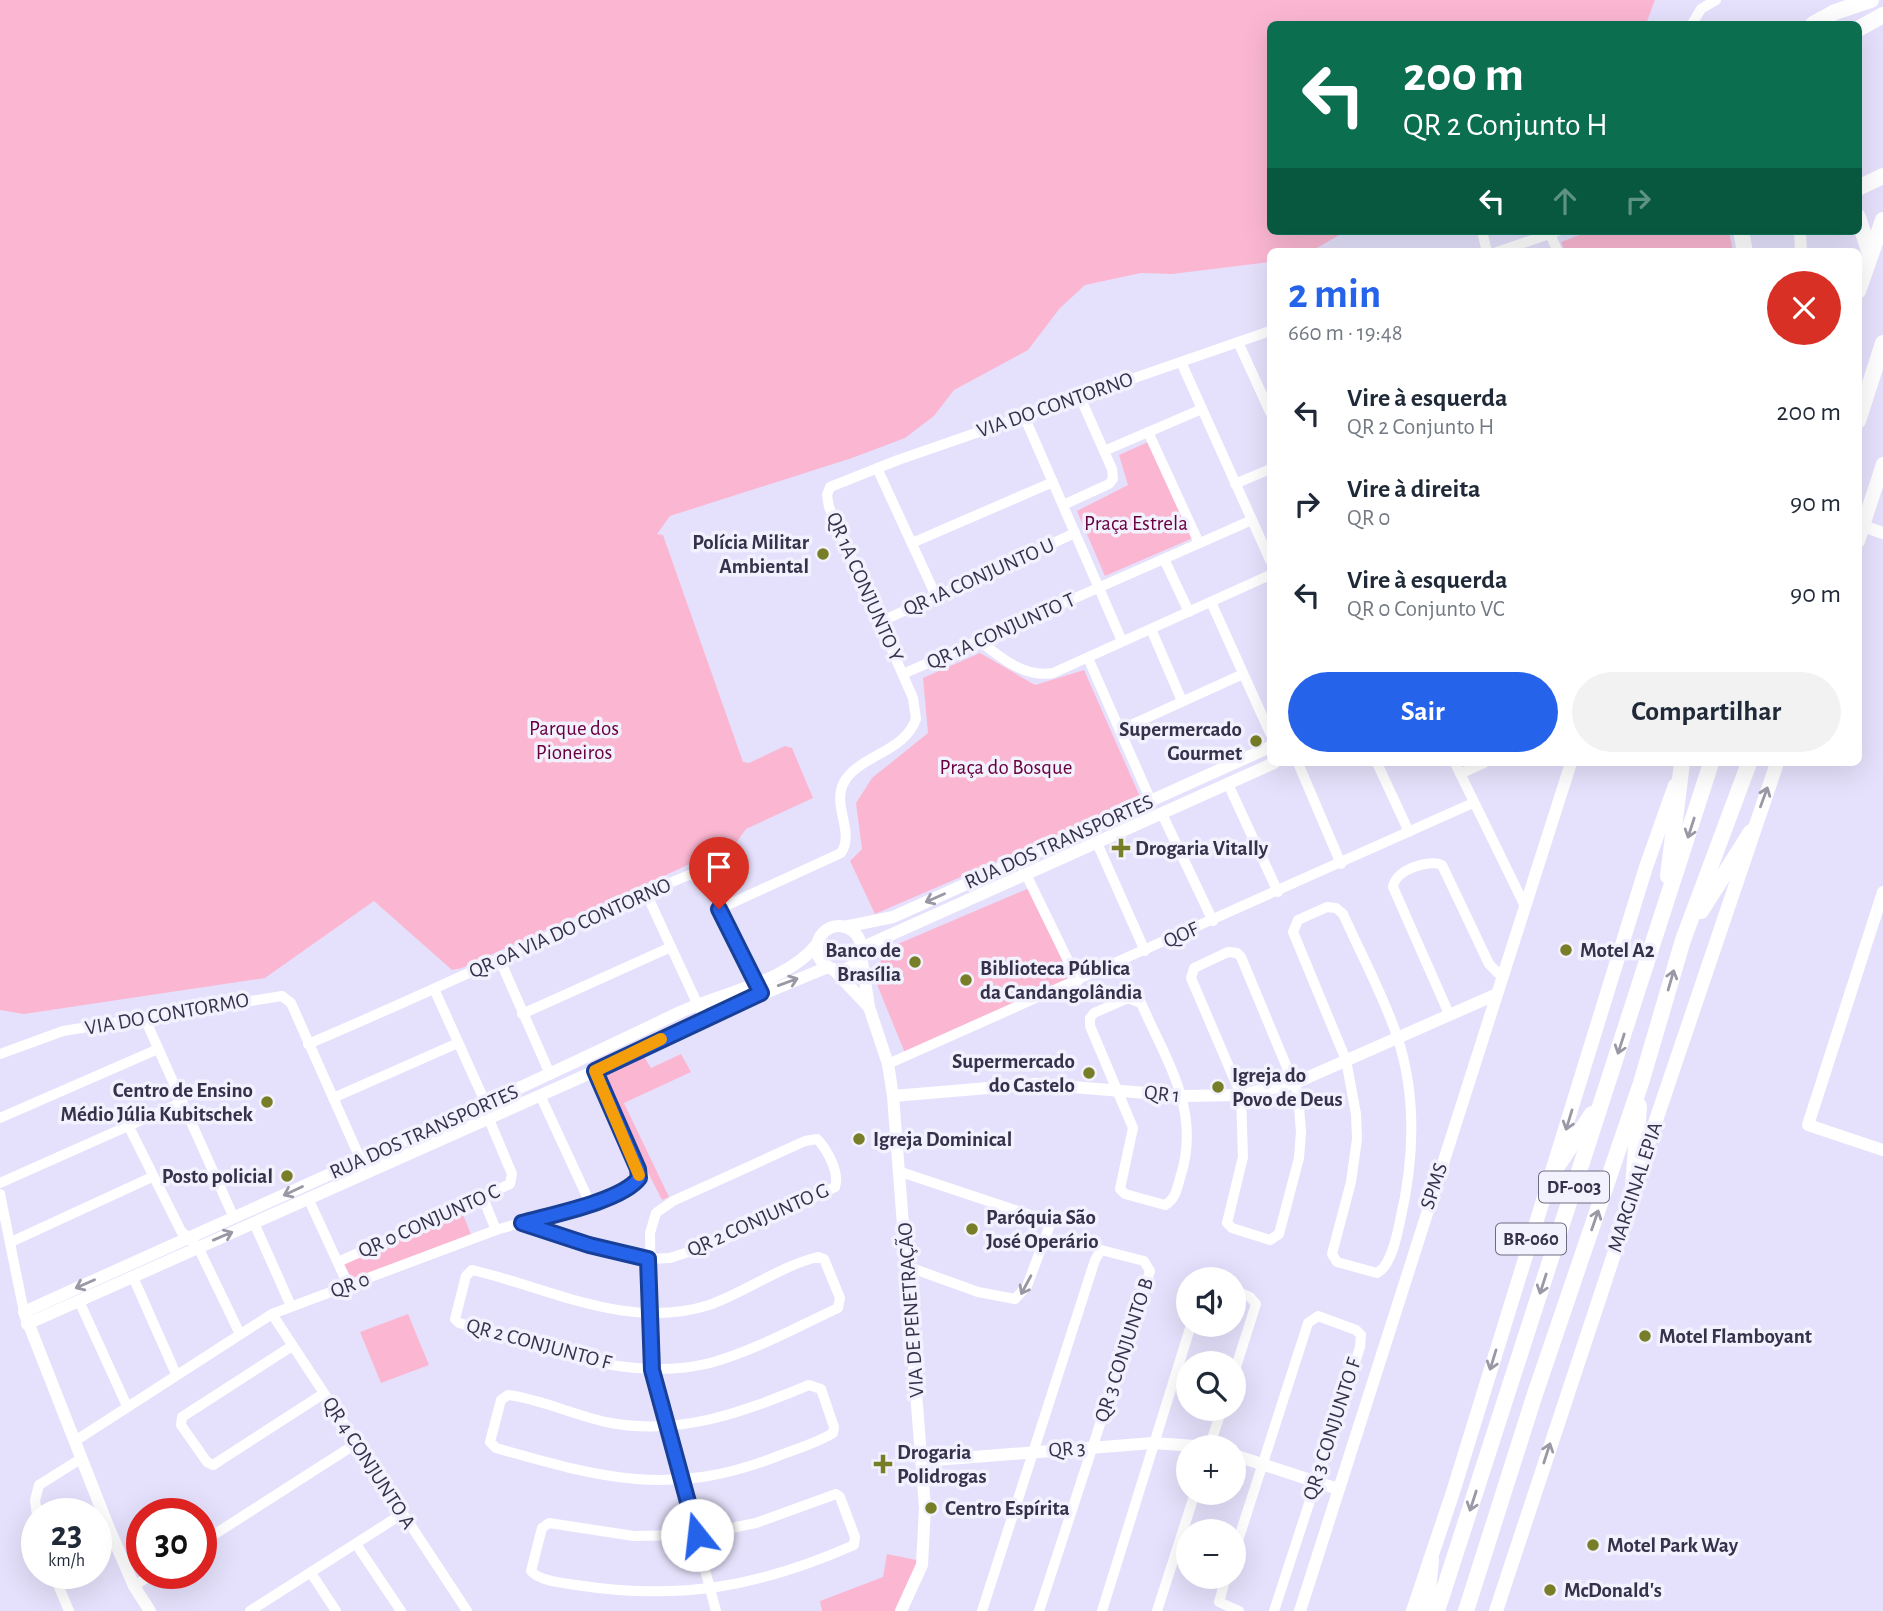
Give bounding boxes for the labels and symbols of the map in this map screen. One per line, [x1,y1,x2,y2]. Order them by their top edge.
street label: VIA DO CONTORNO [974,368,1136,442]
street label: QR 1A CONJUNTO Y [823,509,907,665]
park label: Praça Estrela [1084,513,1188,534]
place label: Polícia Militar Ambiental [692,532,810,577]
street label: QR 1A CONJUNTO U [900,534,1058,620]
marker: Polícia Militar Ambiental [815,546,831,562]
street label: QR 1A CONJUNTO T [924,589,1078,673]
park label: Parque dos Pioneiros [529,718,619,763]
place label: Supermercado Gourmet [1119,719,1242,764]
marker: Supermercado Gourmet [1248,733,1264,749]
park label: Praça do Bosque [940,757,1072,778]
one-way arrow [1759,787,1771,809]
street label: RUA DOS TRANSPORTES [962,791,1156,893]
one-way arrow [1684,817,1697,839]
pin [689,837,749,909]
place label: Drogaria Vitally [1135,838,1269,859]
marker: Drogaria Vitally [1113,840,1129,856]
street label: QR 0A VIA DO CONTORNO [466,874,674,982]
one-way arrow [925,892,946,905]
street label: QOF [1160,918,1202,952]
place label: Banco de Brasília [825,940,901,985]
place label: Motel A2 [1580,940,1655,961]
marker: Motel A2 [1558,942,1574,958]
marker: Banco de Brasília [907,954,923,970]
place label: Biblioteca Pública da Candangolândia [980,958,1142,1003]
one-way arrow [1666,970,1679,992]
marker: Biblioteca Pública da Candangolândia [958,972,974,988]
one-way arrow [777,975,799,987]
street label: VIA DO CONTORMO [83,989,251,1039]
one-way arrow [1614,1033,1626,1055]
place label: Supermercado do Castelo [952,1051,1075,1096]
marker: Supermercado do Castelo [1081,1065,1097,1081]
place label: Igreja do Povo de Deus [1232,1065,1342,1110]
marker: Igreja do Povo de Deus [1210,1079,1226,1095]
place label: Centro de Ensino Médio Júlia Kubitschek [61,1080,254,1125]
street label: RUA DOS TRANSPORTES [327,1081,521,1183]
street label: QR 1 [1143,1082,1181,1106]
marker: Centro de Ensino Médio Júlia Kubitschek [259,1094,275,1110]
one-way arrow [1562,1108,1574,1130]
street label: MARGINAL EPIA [1604,1119,1666,1255]
place label: Igreja Dominical [873,1129,1012,1150]
marker: Igreja Dominical [851,1131,867,1147]
street label: SPMS [1417,1160,1451,1212]
place label: Posto policial [162,1166,273,1187]
marker: Posto policial [279,1168,295,1184]
road number: DF-003 [1539,1172,1609,1203]
street label: QR 2 CONJUNTO G [684,1179,832,1261]
street label: QR 0 CONJUNTO C [355,1180,503,1262]
one-way arrow [283,1185,304,1198]
place label: Paróquia São José Operário [986,1207,1099,1252]
one-way arrow [1590,1210,1602,1232]
marker: Paróquia São José Operário [964,1221,980,1237]
street label: VIA DE PENETRAÇÃO [892,1222,928,1398]
road number: BR-060 [1496,1224,1566,1254]
one-way arrow [212,1229,234,1242]
street label: QR 0 [328,1268,372,1302]
one-way arrow [1536,1273,1549,1295]
one-way arrow [1019,1275,1033,1295]
street label: QR 3 CONJUNTO B [1091,1275,1157,1425]
one-way arrow [75,1278,96,1292]
street label: QR 2 CONJUNTO F [464,1315,615,1374]
place label: Motel Flamboyant [1659,1326,1812,1347]
marker: Motel Flamboyant [1637,1328,1653,1344]
one-way arrow [1486,1349,1499,1371]
street label: QR 3 CONJUNTO F [1299,1354,1365,1503]
street label: QR 4 CONJUNTO A [319,1393,419,1533]
street label: QR 3 [1048,1437,1086,1461]
place label: Drogaria Polidrogas [897,1442,986,1487]
one-way arrow [1541,1442,1554,1464]
marker: Drogaria Polidrogas [875,1456,891,1472]
one-way arrow [1466,1489,1478,1511]
speed limit sign: 30 [126,1498,217,1589]
position arrow [660,1498,734,1572]
place label: Centro Espírita [945,1498,1070,1519]
marker: Centro Espírita [923,1500,939,1516]
place label: Motel Park Way [1607,1535,1739,1556]
marker: Motel Park Way [1585,1537,1601,1553]
place label: McDonald's [1564,1580,1662,1601]
marker: McDonald's [1542,1582,1558,1598]

